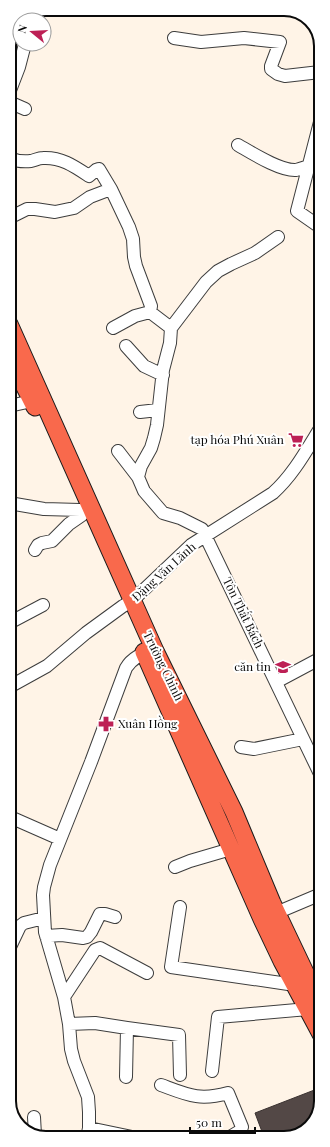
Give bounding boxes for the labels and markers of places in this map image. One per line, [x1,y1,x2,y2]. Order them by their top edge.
place label: tạp hóa Phú Xuân [190,431,284,447]
supermarket icon: tạp hóa Phú Xuân [287,431,305,449]
place label: căn tin [234,658,271,674]
school or university icon: căn tin [274,658,292,676]
pharmacy icon: Xuân Hồng [97,715,115,733]
place label: Xuân Hồng [118,715,178,731]

